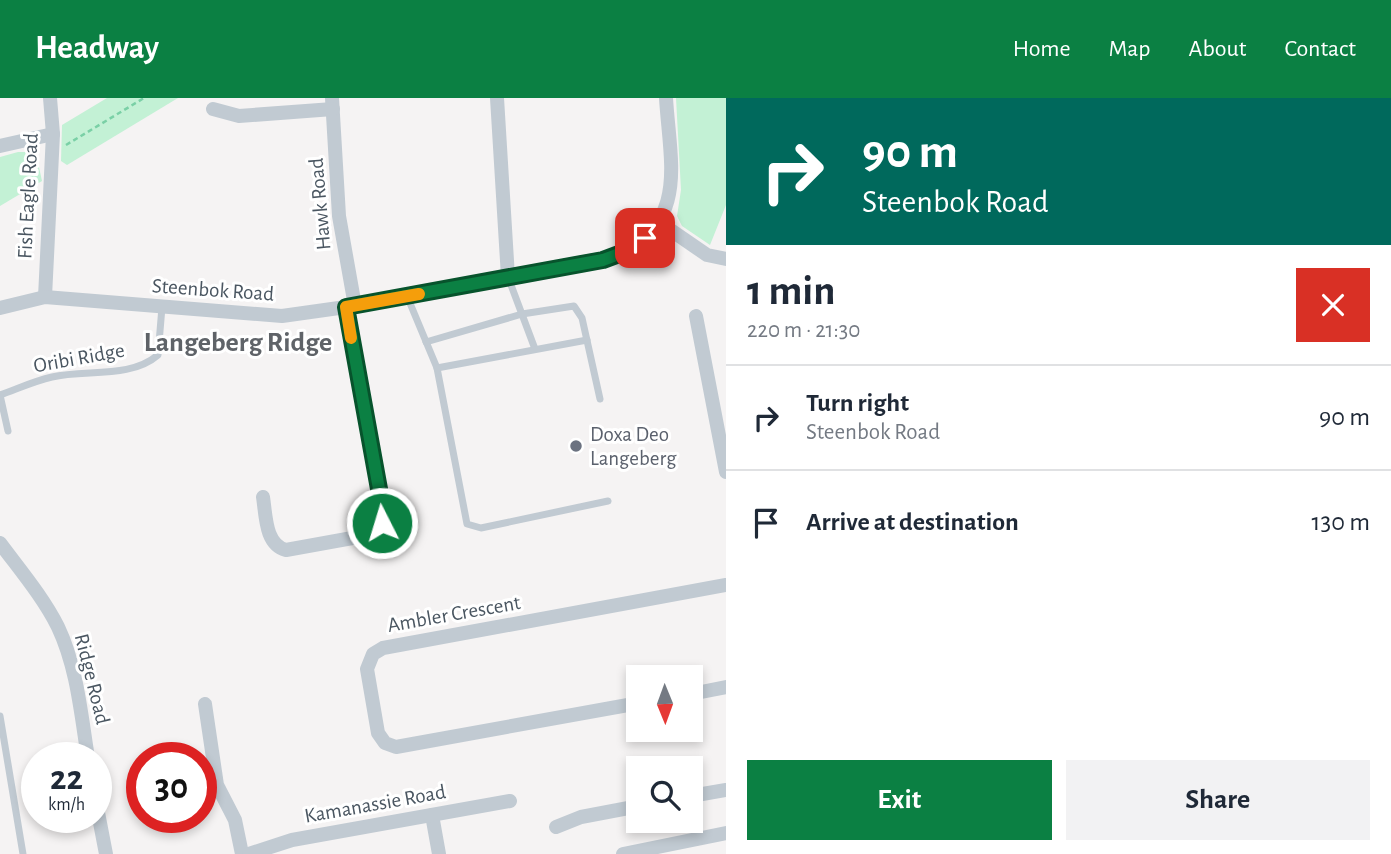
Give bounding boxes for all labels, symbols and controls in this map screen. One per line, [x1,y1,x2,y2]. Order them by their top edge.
text: Headway [35,32,159,65]
text: Home [1013,37,1071,61]
text: Map [1109,37,1151,61]
text: About [1189,37,1246,61]
text: Contact [1284,37,1356,61]
icon: right [747,126,838,217]
text: 90 m [862,128,958,177]
street label: Fish Eagle Road [14,132,42,260]
street label: Hawk Road [306,157,334,251]
text: Steenbok Road [862,186,1049,218]
pin [615,208,675,268]
icon: arrive [626,219,664,257]
button: close [1296,268,1370,342]
text: 1 min [747,270,836,312]
street label: Steenbok Road [151,275,275,305]
text: 220 m · 21:30 [747,319,860,342]
district label: Langeberg Ridge [144,329,332,357]
street label: Oribi Ridge [32,340,126,376]
text: Turn right [806,390,909,416]
icon: right [747,399,785,437]
text: 90 m [1319,404,1370,430]
text: Steenbok Road [806,421,940,444]
place label: Doxa Deo Langeberg [590,424,677,469]
marker: Doxa Deo Langeberg [568,438,584,454]
position arrow [345,486,419,560]
icon: arrive [747,504,785,542]
text: Arrive at destination [806,509,1019,535]
text: 130 m [1312,509,1370,535]
street label: Ambler Crescent [386,592,522,636]
street label: Ridge Road [71,631,113,727]
north arrow [626,665,704,742]
map controls [626,665,703,833]
speed limit sign: 30 [126,742,217,833]
button: search [626,756,703,833]
button: Exit [747,760,1052,840]
button: Share [1066,760,1370,840]
text: 22 [50,761,83,796]
street label: Kamanassie Road [303,781,447,827]
text: km/h [48,796,85,814]

